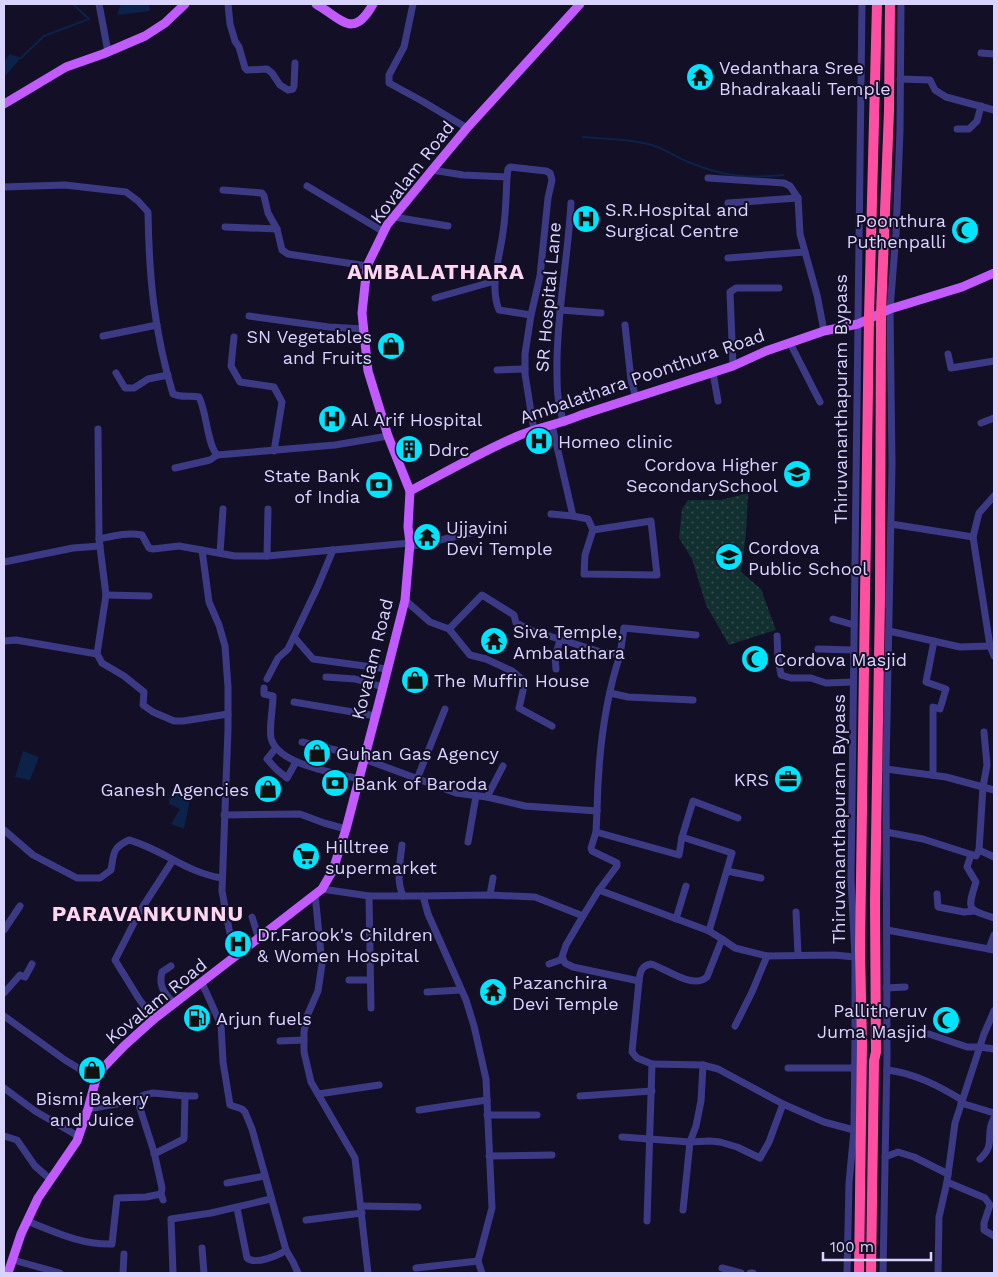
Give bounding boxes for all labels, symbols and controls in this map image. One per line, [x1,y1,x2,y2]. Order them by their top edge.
place label: Vedanthara Sree Bhadrakaali Temple [719,57,891,99]
temple icon: Vedanthara Sree Bhadrakaali Temple [685,62,715,92]
street label: Kovalam Road [366,117,458,227]
place label: S.R.Hospital and Surgical Centre [605,199,749,241]
hospital icon: S.R.Hospital and Surgical Centre [571,204,601,234]
place label: Poonthura Puthenpalli [846,210,946,252]
mosque icon: Poonthura Puthenpalli [950,215,980,245]
street label: SR Hospital Lane [531,221,565,373]
district label: AMBALATHARA [347,259,525,284]
street label: Thiruvananthapuram Bypass [830,274,851,524]
street label: Ambalathara Poonthura Road [517,324,767,428]
place label: SN Vegetables and Fruits [246,326,372,368]
shop icon: SN Vegetables and Fruits [376,331,406,361]
hospital icon: Al Arif Hospital [317,404,347,434]
place label: Al Arif Hospital [351,409,483,430]
hospital icon: Homeo clinic [524,426,554,456]
place label: Homeo clinic [558,431,673,452]
building icon: Ddrc [394,434,424,464]
place label: Ddrc [428,439,469,460]
place label: Cordova Higher SecondarySchool [626,454,778,496]
school or university icon: Cordova Higher SecondarySchool [782,459,812,489]
place label: State Bank of India [264,465,360,507]
bank icon: State Bank of India [364,470,394,500]
place label: Ujjayini Devi Temple [446,517,553,559]
temple icon: Ujjayini Devi Temple [412,522,442,552]
place label: Cordova Public School [748,537,868,579]
school or university icon: Cordova Public School [714,542,744,572]
street label: Kovalam Road [347,596,397,722]
place label: Siva Temple, Ambalathara [513,621,625,663]
temple icon: Siva Temple, Ambalathara [479,626,509,656]
mosque icon: Cordova Masjid [740,644,770,674]
place label: Cordova Masjid [774,649,907,670]
shop icon: The Muffin House [400,665,430,695]
place label: The Muffin House [434,670,590,691]
street label: Thiruvananthapuram Bypass [828,694,849,944]
shop icon: Guhan Gas Agency [302,738,332,768]
place label: Guhan Gas Agency [336,743,500,764]
office icon: KRS [773,764,803,794]
bank icon: Bank of Baroda [320,768,350,798]
place label: KRS [734,769,769,790]
place label: Bank of Baroda [354,773,487,794]
shop icon: Ganesh Agencies [253,774,283,804]
place label: Ganesh Agencies [100,779,249,800]
place label: Hilltree supermarket [325,836,437,878]
supermarket icon: Hilltree supermarket [291,841,321,871]
district label: PARAVANKUNNU [52,901,244,926]
place label: Dr.Farook's Children & Women Hospital [257,924,433,966]
hospital icon: Dr.Farook's Children & Women Hospital [223,929,253,959]
street label: Kovalam Road [101,954,211,1048]
place label: Pazanchira Devi Temple [512,972,619,1014]
temple icon: Pazanchira Devi Temple [478,977,508,1007]
place label: Pallitheruv Juma Masjid [817,1000,928,1042]
fuel station icon: Arjun fuels [182,1003,212,1033]
mosque icon: Pallitheruv Juma Masjid [931,1005,961,1035]
place label: Arjun fuels [216,1008,312,1029]
shop icon: Bismi Bakery and Juice [77,1055,107,1085]
place label: Bismi Bakery and Juice [36,1088,149,1130]
scale bar [823,1230,930,1262]
text: 100 m [830,1238,874,1256]

